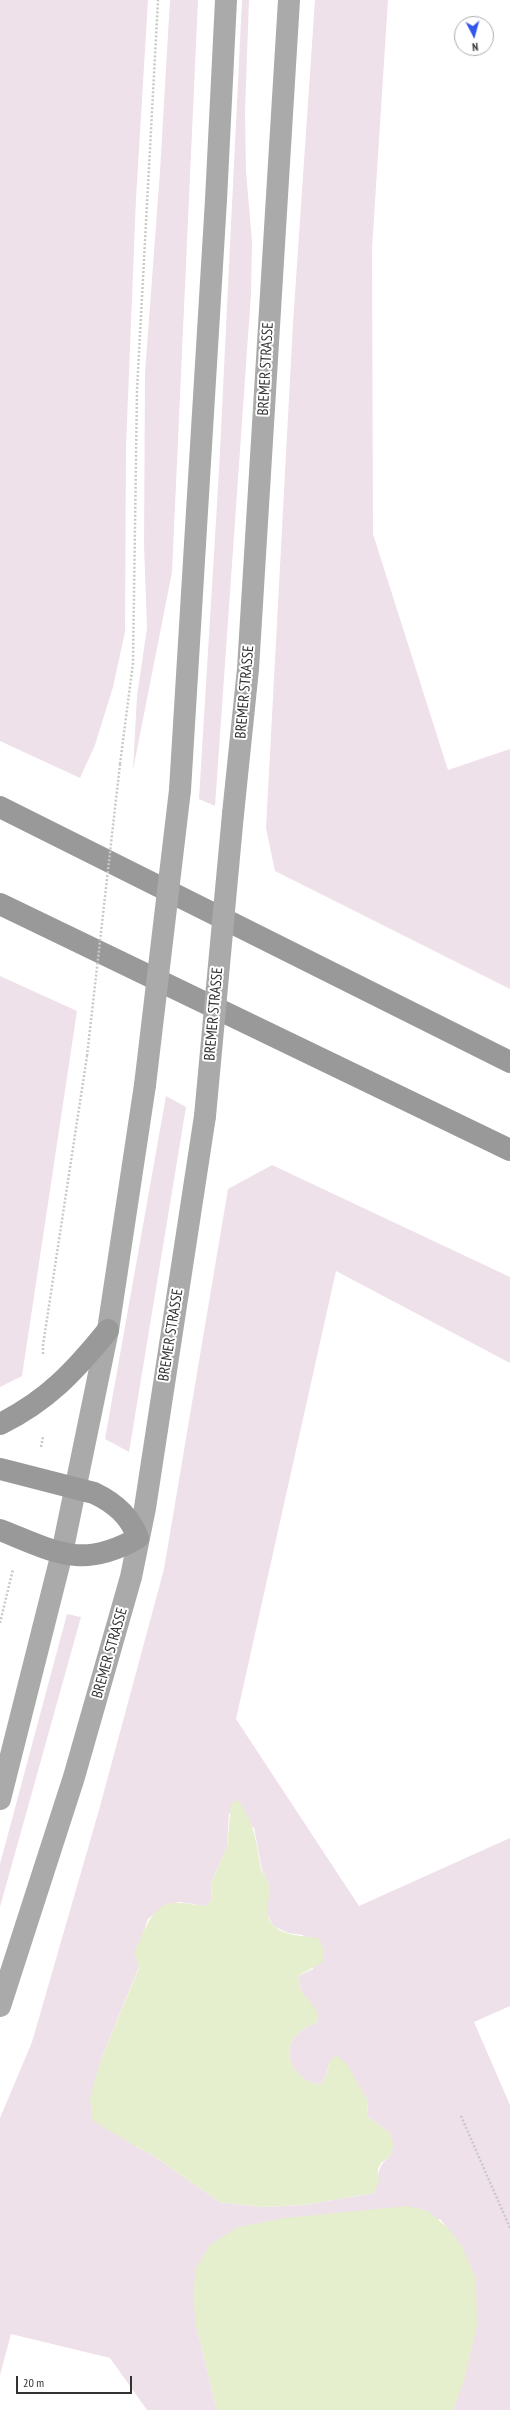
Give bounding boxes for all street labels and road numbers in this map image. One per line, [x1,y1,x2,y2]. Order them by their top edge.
street label: BREMER STRASSE [255,322,277,416]
street label: BREMER STRASSE [232,645,258,739]
street label: BREMER STRASSE [201,967,227,1061]
street label: BREMER STRASSE [155,1287,187,1383]
street label: BREMER STRASSE [88,1606,132,1700]

